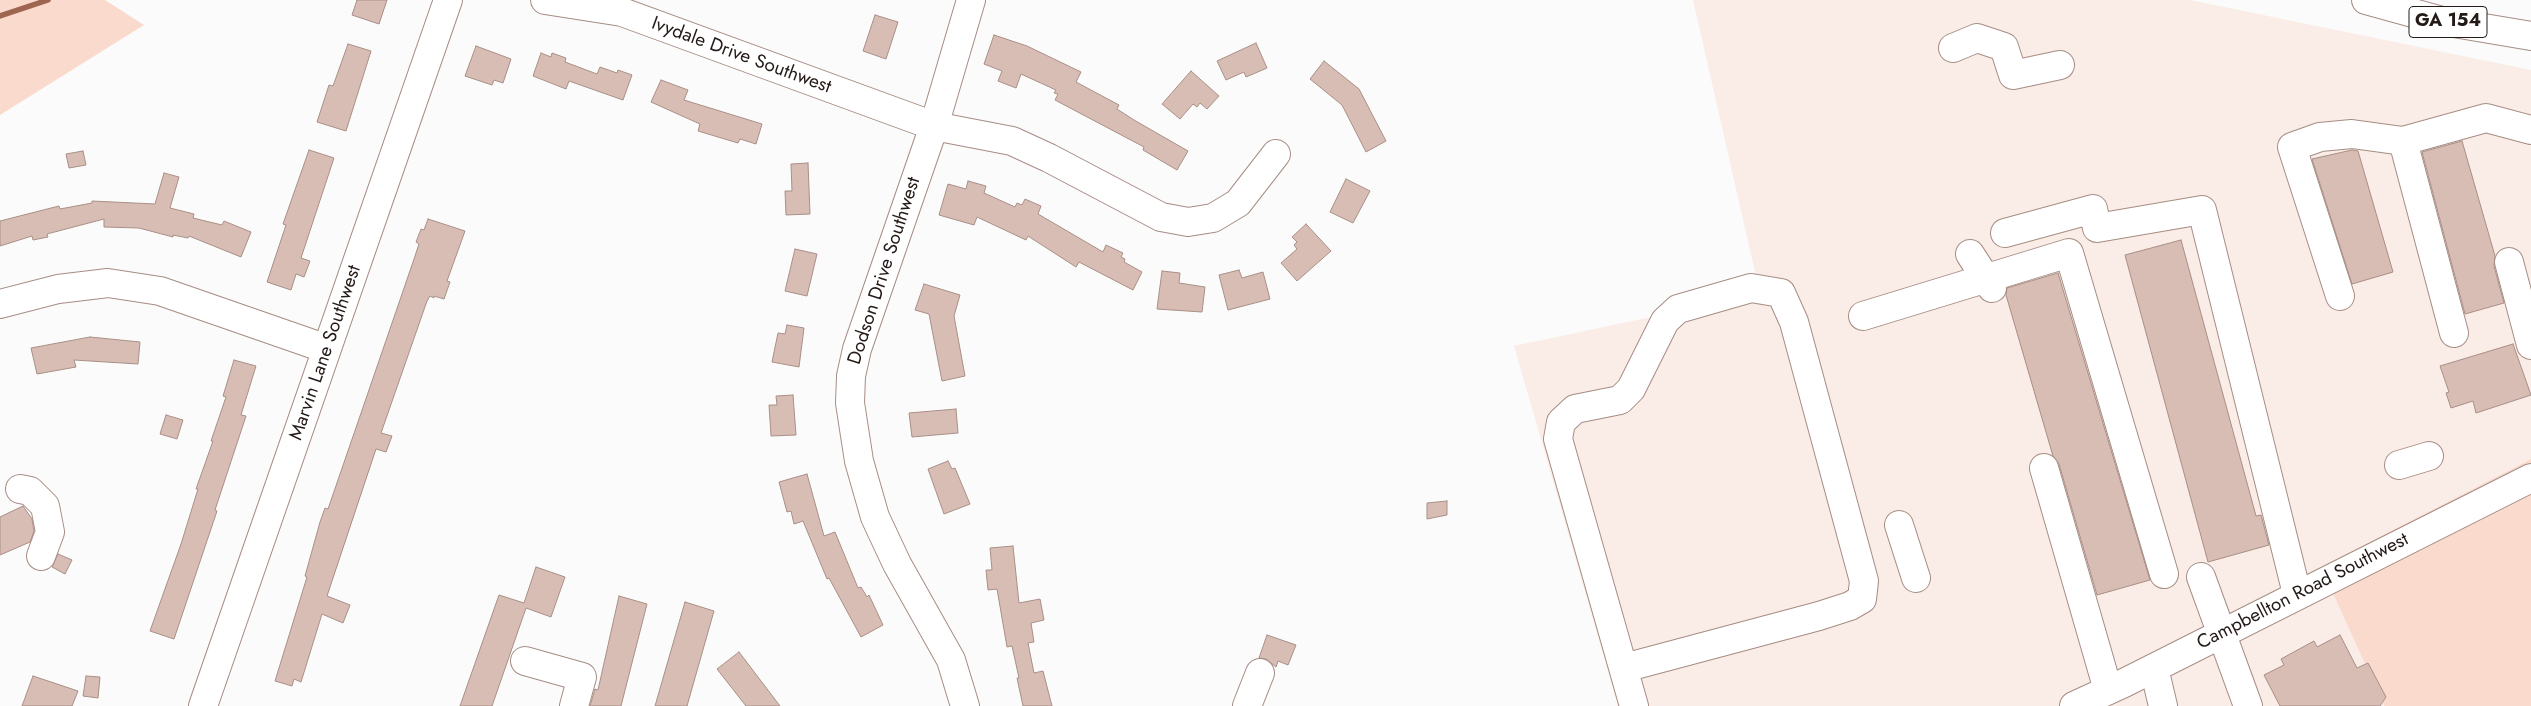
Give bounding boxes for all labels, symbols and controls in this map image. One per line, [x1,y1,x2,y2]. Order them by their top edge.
road number: GA 154 [2409,7,2487,38]
street label: Ivydale Drive Southwest [648,13,834,99]
street label: Dodson Drive Southwest [844,174,926,368]
street label: Marvin Lane Southwest [285,263,367,443]
street label: Campbellton Road Southwest [2193,529,2413,655]

